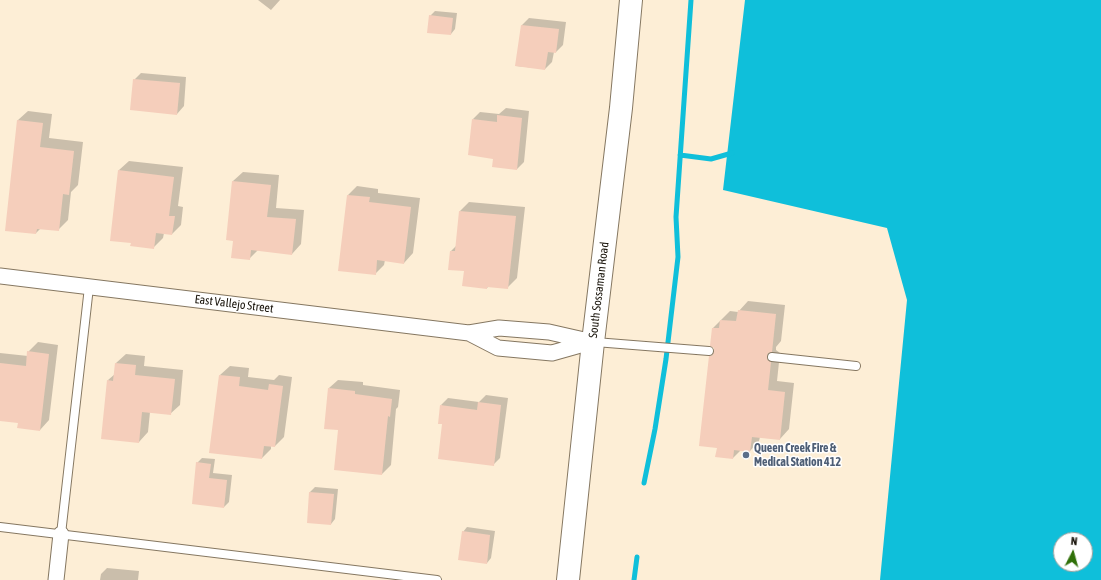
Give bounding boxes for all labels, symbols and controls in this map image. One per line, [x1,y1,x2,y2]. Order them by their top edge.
street label: South Sossaman Road [586,241,612,339]
street label: East Vallejo Street [194,292,274,316]
place label: Queen Creek Fire & Medical Station 412 [754,441,841,469]
marker: Queen Creek Fire & Medical Station 412 [741,450,751,460]
north arrow [1053,532,1093,572]
text: N [1070,535,1078,547]

